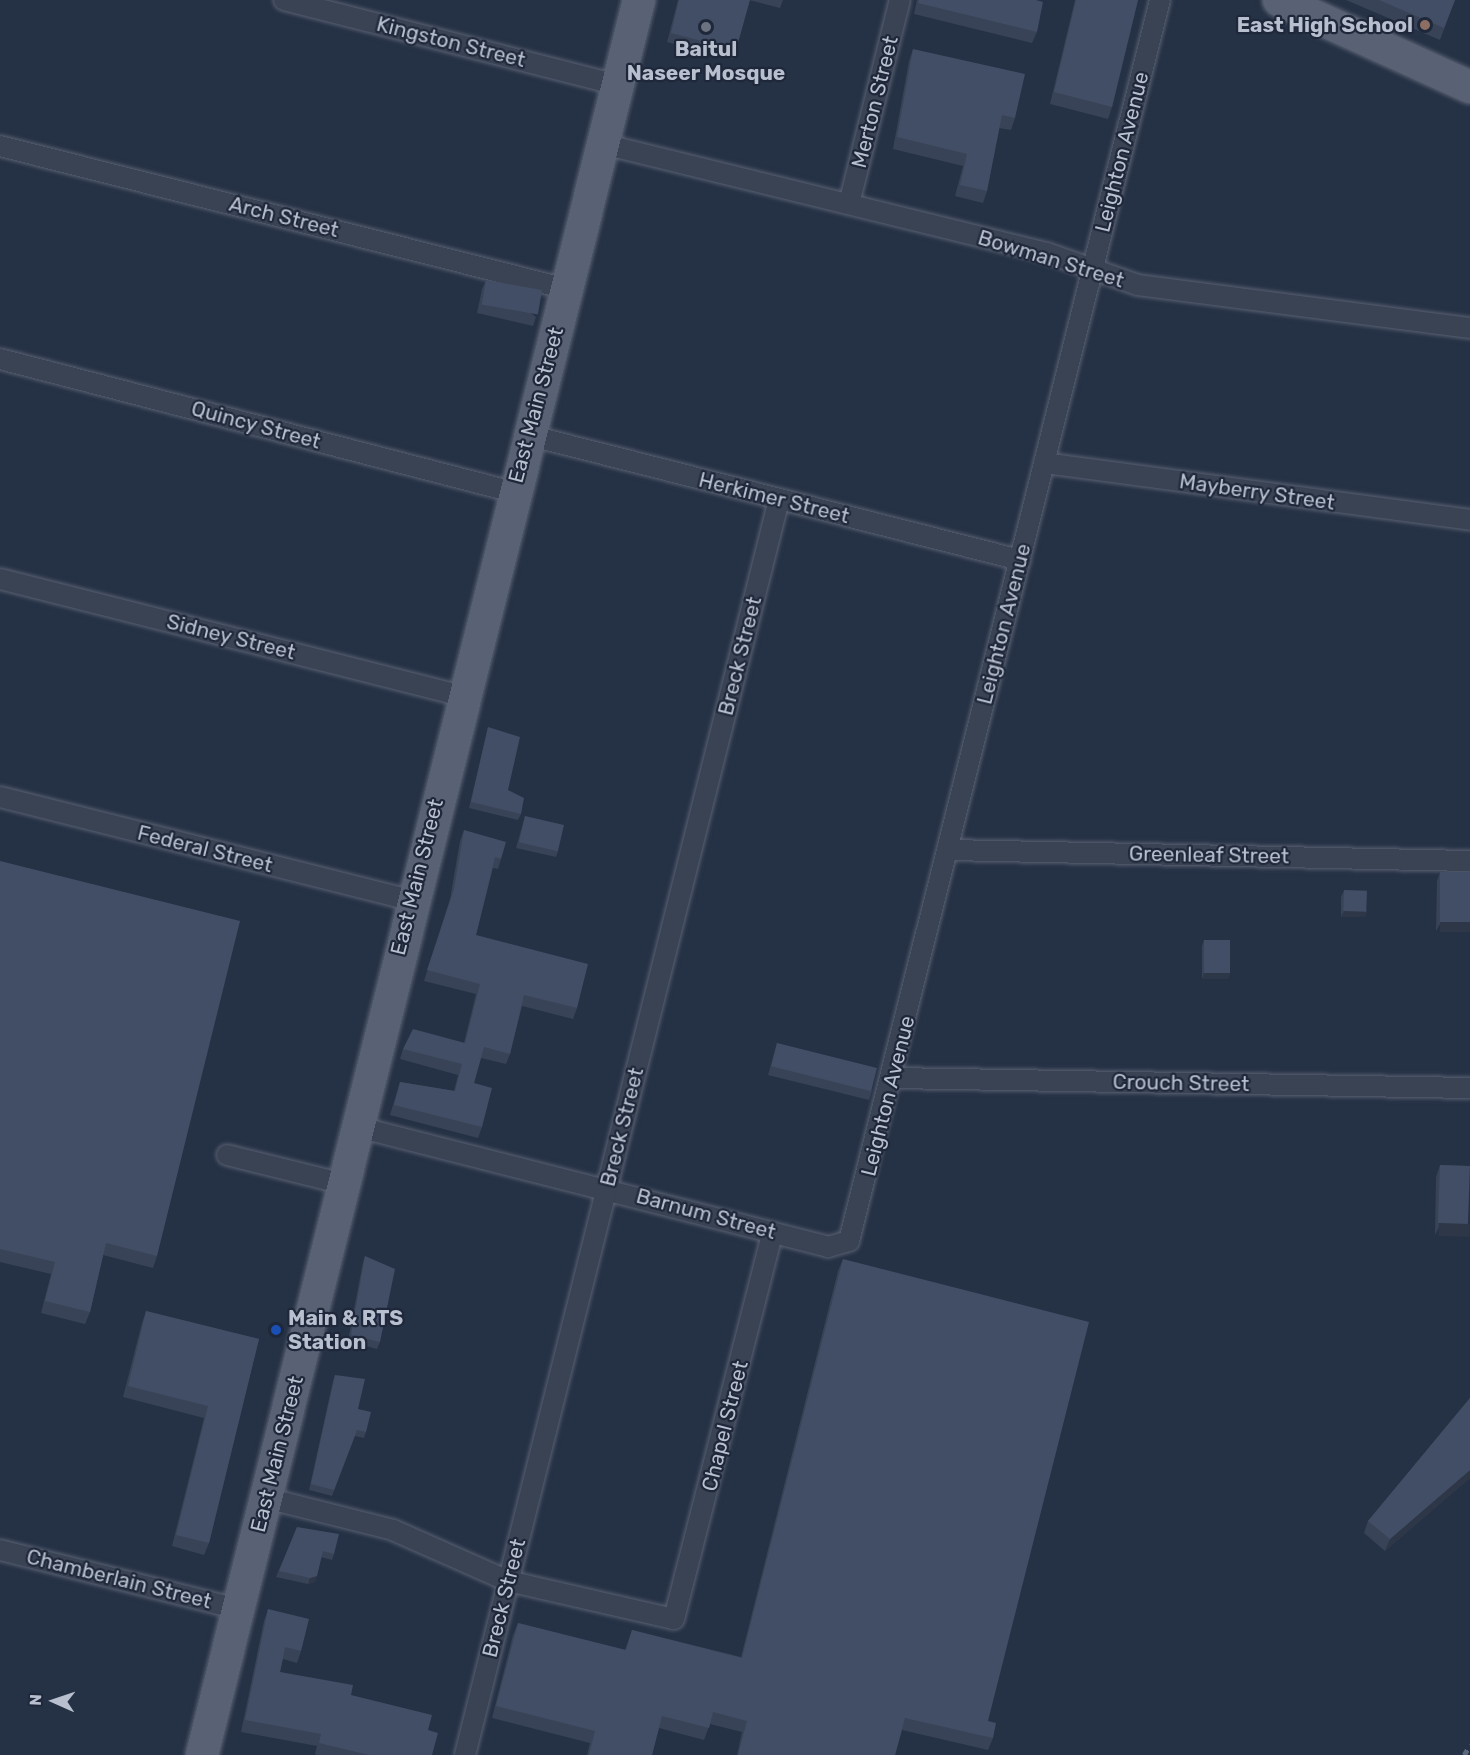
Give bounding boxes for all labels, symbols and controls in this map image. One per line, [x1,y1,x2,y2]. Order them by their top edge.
street label: Kingston Street [374,11,528,73]
place label: East High School [1237,12,1413,38]
marker: East High School [1418,18,1432,32]
marker: Baitul Naseer Mosque [699,20,713,34]
street label: Merton Street [846,33,904,171]
place label: Baitul Naseer Mosque [626,36,786,86]
street label: Leighton Avenue [1090,69,1154,235]
street label: Arch Street [227,191,341,243]
street label: Bowman Street [975,225,1127,293]
street label: East Main Street [503,324,569,486]
street label: Quincy Street [188,396,324,454]
street label: Herkimer Street [696,467,852,529]
street label: Mayberry Street [1177,469,1337,515]
street label: Leighton Avenue [972,541,1036,707]
street label: Breck Street [713,594,767,718]
street label: Sidney Street [164,609,298,665]
street label: East Main Street [385,796,449,958]
street label: Federal Street [135,820,275,878]
street label: Greenleaf Street [1128,841,1290,869]
street label: Leighton Avenue [856,1013,920,1179]
street label: Breck Street [595,1065,649,1189]
street label: Crouch Street [1112,1069,1250,1097]
street label: Barnum Street [633,1183,779,1245]
place label: Main & RTS Station [288,1305,403,1355]
marker: Main & RTS Station [269,1323,283,1337]
street label: Chapel Street [697,1358,753,1494]
street label: East Main Street [245,1373,309,1535]
street label: Breck Street [477,1536,531,1660]
street label: Chamberlain Street [24,1544,214,1614]
north arrow [24,1671,84,1731]
text: N [26,1694,45,1706]

